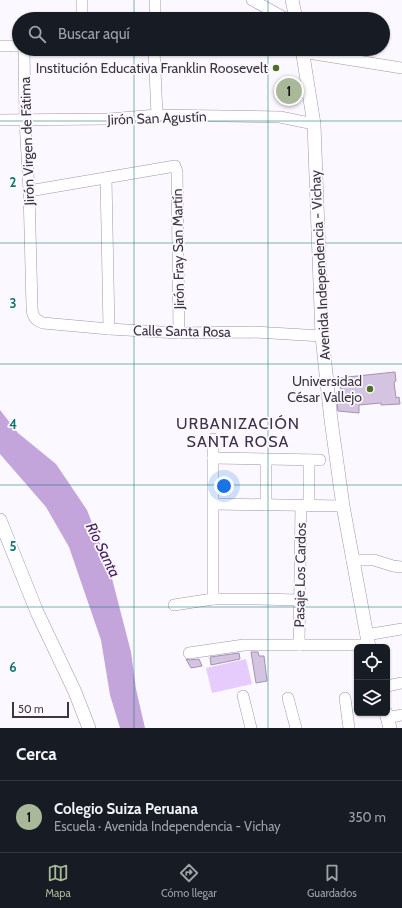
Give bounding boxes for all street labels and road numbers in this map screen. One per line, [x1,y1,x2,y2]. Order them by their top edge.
street label: Jirón Virgen de Fátima [16,76,38,207]
street label: Jirón San Agustín [106,107,207,129]
street label: Avenida Independencia - Vichay [306,170,334,360]
street label: Jirón Fray San Martín [168,188,188,311]
street label: Calle Santa Rosa [133,321,231,341]
street label: Pasaje Los Cardos [290,522,310,628]

